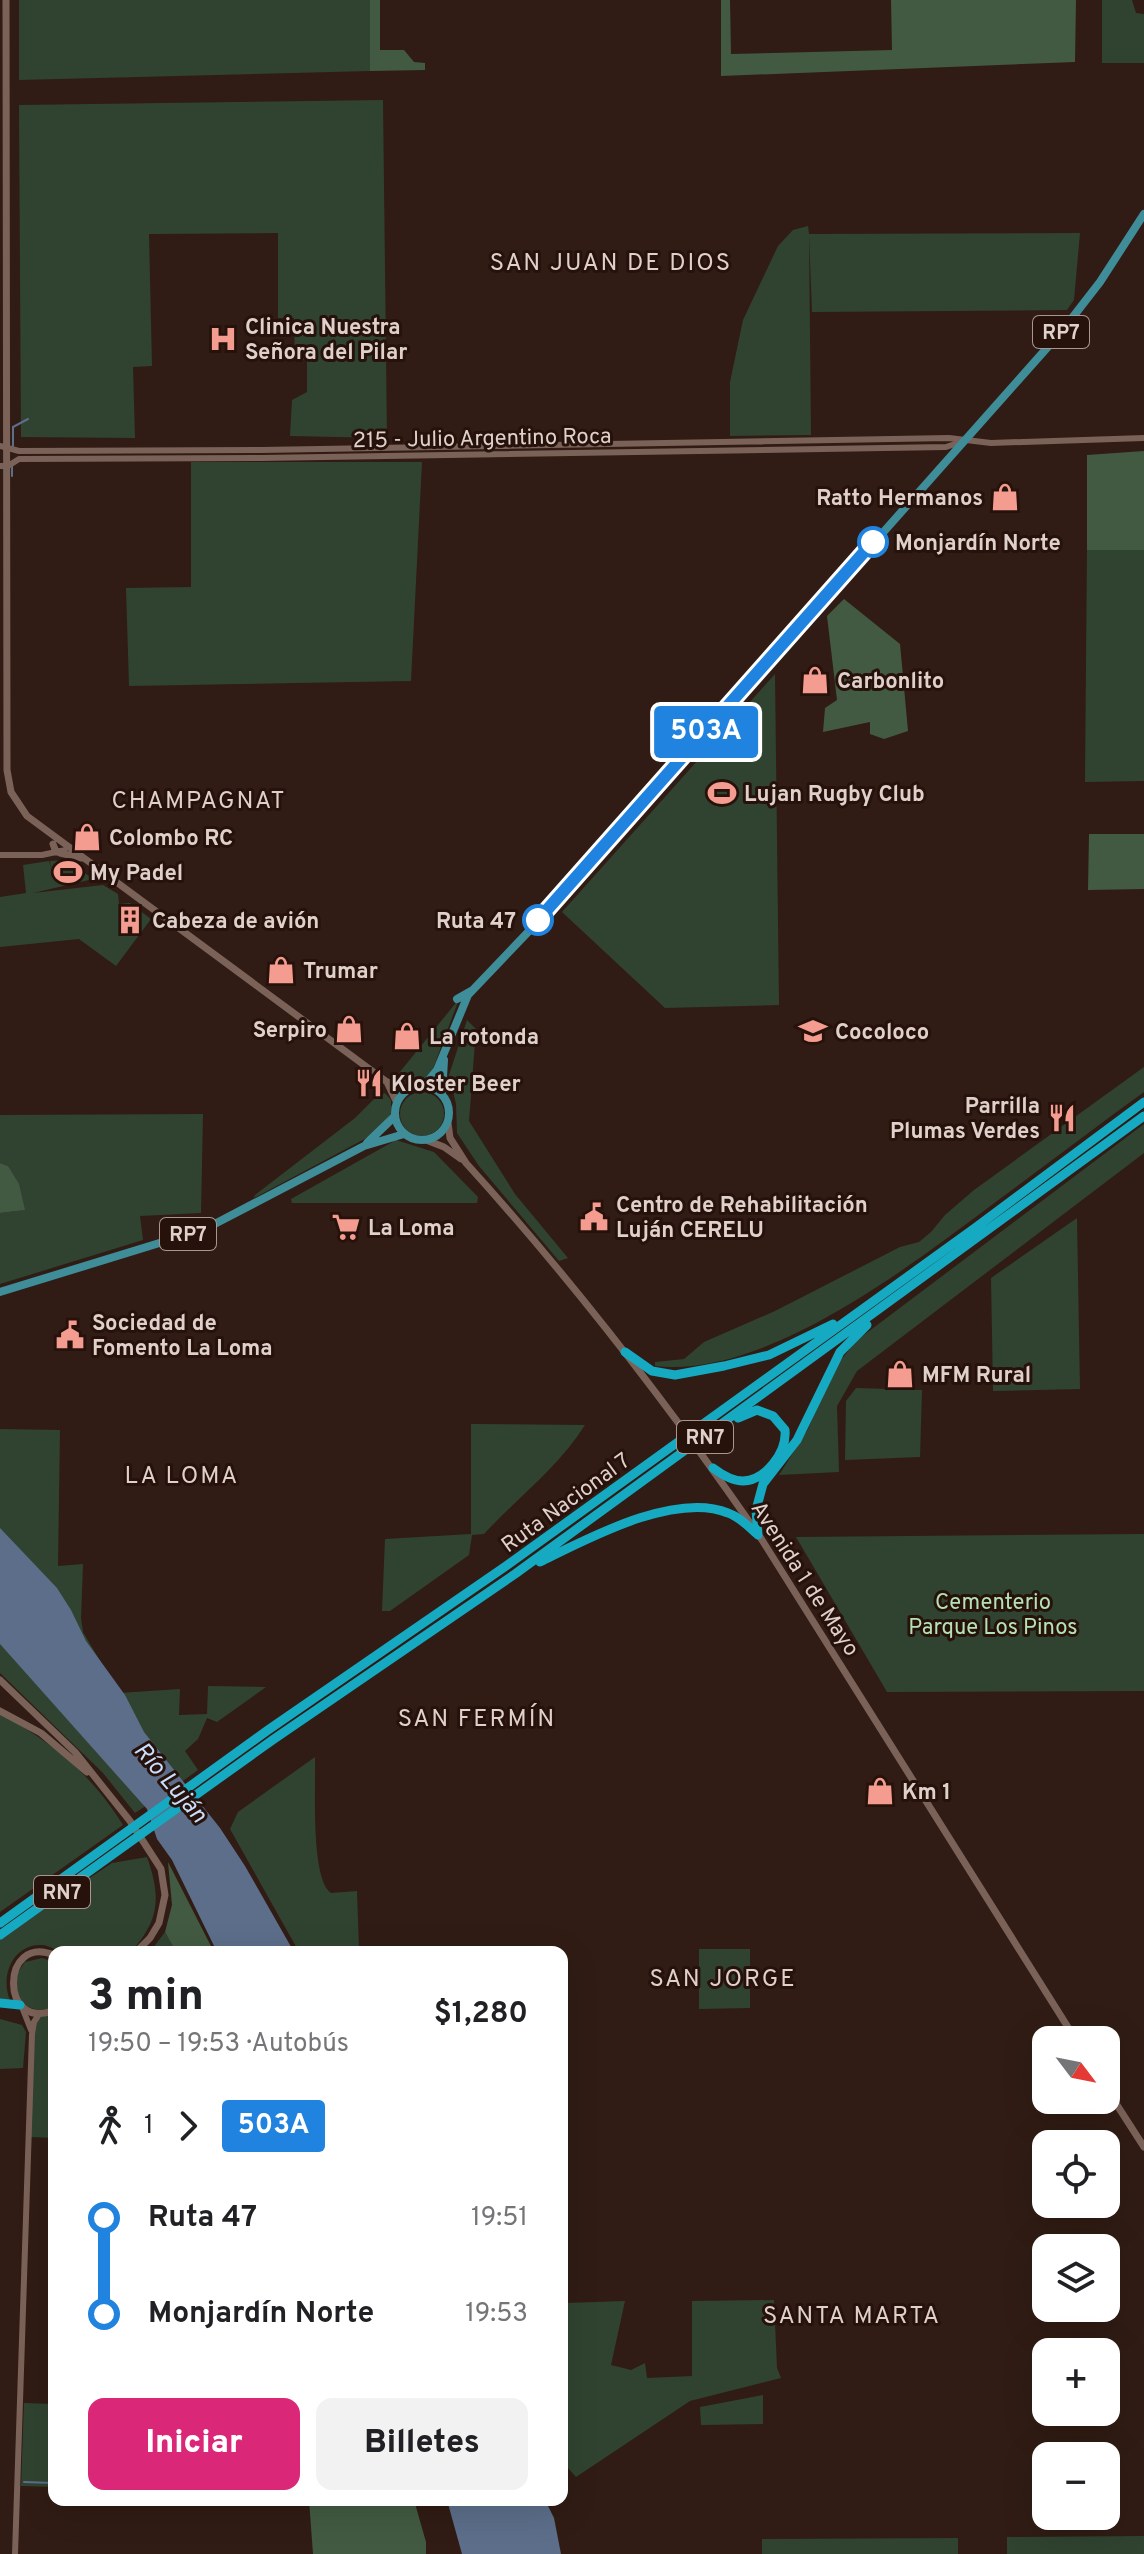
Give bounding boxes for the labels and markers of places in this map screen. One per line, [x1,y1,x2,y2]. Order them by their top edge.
place label: Clinica Nuestra Señora del Pilar [245,315,407,367]
hospital icon: Clinica Nuestra Señora del Pilar [208,324,238,354]
shop icon: Ratto Hermanos [990,482,1020,512]
place label: Ratto Hermanos [816,486,983,513]
marker: Monjardín Norte [858,527,888,557]
place label: Monjardín Norte [895,531,1061,558]
shop icon: Carbonlito [800,665,830,695]
place label: Carbonlito [837,669,944,696]
sports icon: Lujan Rugby Club [707,778,737,808]
place label: Lujan Rugby Club [744,782,925,809]
shop icon: Colombo RC [72,822,102,852]
place label: Colombo RC [109,826,233,853]
sports icon: My Padel [53,857,83,887]
place label: My Padel [90,861,183,888]
building icon: Cabeza de avión [115,905,145,935]
marker: Ruta 47 [523,905,553,935]
place label: Cabeza de avión [152,909,319,936]
place label: Ruta 47 [436,909,516,936]
shop icon: Trumar [266,955,296,985]
place label: Trumar [303,959,378,986]
shop icon: Serpiro [334,1014,364,1044]
school or university icon: Cocoloco [798,1016,828,1046]
place label: Serpiro [253,1018,327,1045]
place label: Cocoloco [835,1020,929,1047]
shop icon: La rotonda [392,1021,422,1051]
place label: La rotonda [429,1025,539,1052]
restaurant icon: Kloster Beer [354,1068,384,1098]
place label: Kloster Beer [391,1072,521,1099]
place label: Parrilla Plumas Verdes [890,1094,1040,1146]
restaurant icon: Parrilla Plumas Verdes [1047,1103,1077,1133]
place label: Centro de Rehabilitación Luján CERELU [616,1193,868,1245]
public building icon: Centro de Rehabilitación Luján CERELU [579,1202,609,1232]
supermarket icon: La Loma [331,1212,361,1242]
place label: La Loma [368,1216,454,1243]
place label: Sociedad de Fomento La Loma [92,1311,273,1363]
public building icon: Sociedad de Fomento La Loma [55,1320,85,1350]
shop icon: MFM Rural [885,1359,915,1389]
place label: MFM Rural [922,1363,1031,1390]
shop icon: Km 1 [865,1776,895,1806]
place label: Km 1 [902,1780,951,1807]

